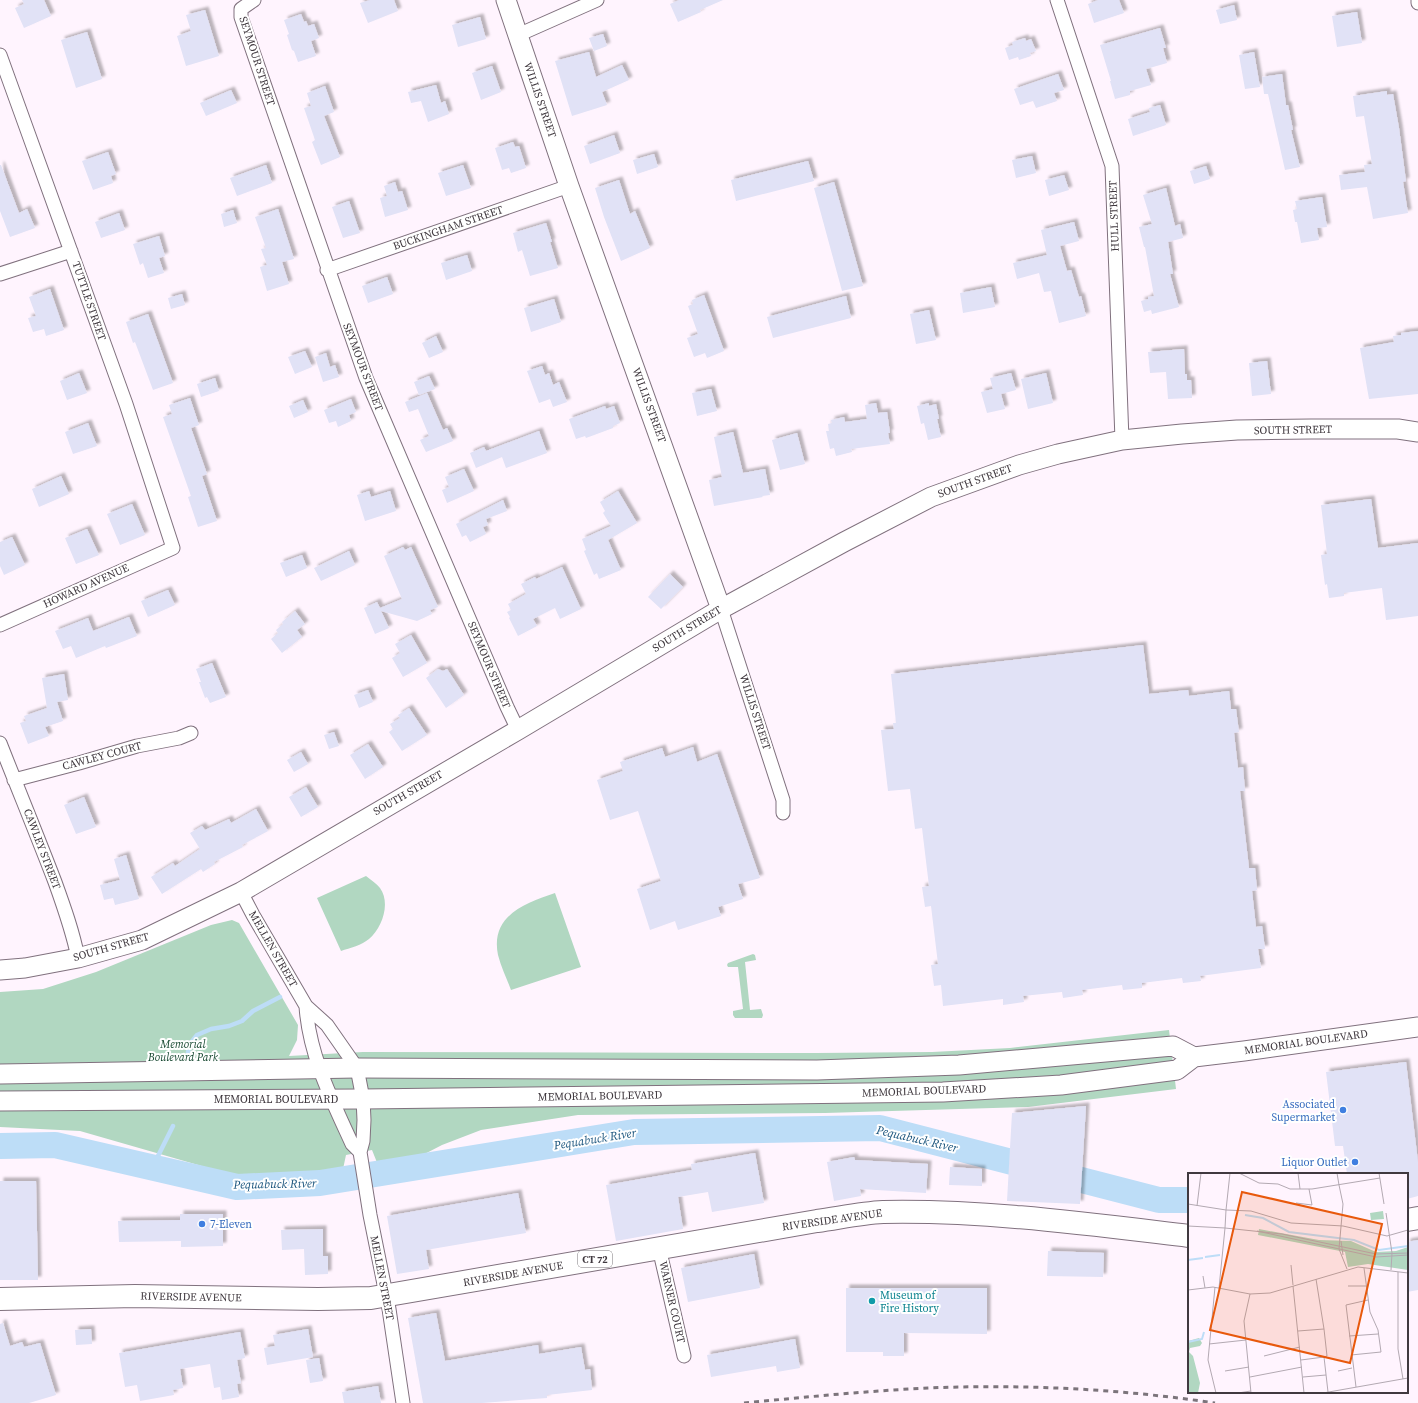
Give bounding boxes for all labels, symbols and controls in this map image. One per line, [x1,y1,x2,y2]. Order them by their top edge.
street label: SEYMOUR STREET [236,15,279,108]
street label: WILLIS STREET [520,60,560,140]
street label: HULL STREET [1105,180,1123,252]
street label: BUCKINGHAM STREET [391,202,505,254]
street label: TUTTLE STREET [68,260,110,343]
street label: SEYMOUR STREET [339,321,387,413]
street label: WILLIS STREET [628,365,670,445]
street label: SOUTH STREET [1254,422,1333,438]
street label: SOUTH STREET [936,460,1015,501]
street label: HOWARD AVENUE [41,560,132,612]
street label: SOUTH STREET [650,602,725,656]
street label: SEYMOUR STREET [464,619,514,711]
street label: WILLIS STREET [736,672,774,752]
street label: CAWLEY COURT [61,738,144,774]
street label: SOUTH STREET [370,767,446,819]
street label: CAWLEY STREET [20,807,64,892]
street label: MELLEN STREET [245,908,301,990]
street label: SOUTH STREET [71,929,151,965]
street label: MEMORIAL BOULEVARD [1243,1026,1369,1058]
park label: Memorial Boulevard Park [147,1037,219,1065]
street label: MEMORIAL BOULEVARD [862,1081,987,1101]
street label: MEMORIAL BOULEVARD [538,1087,663,1105]
street label: MEMORIAL BOULEVARD [214,1092,338,1107]
place label: Associated Supermarket [1272,1097,1336,1125]
marker: Associated Supermarket [1338,1105,1348,1115]
water label: Pequabuck River [874,1122,960,1156]
water label: Pequabuck River [552,1124,638,1154]
place label: Liquor Outlet [1281,1155,1347,1170]
marker: Liquor Outlet [1350,1157,1360,1167]
inset map [1188,1173,1408,1393]
water label: Pequabuck River [232,1175,318,1193]
street label: RIVERSIDE AVENUE [781,1205,883,1234]
place label: 7-Eleven [210,1217,252,1232]
marker: 7-Eleven [197,1219,207,1229]
street label: MELLEN STREET [366,1234,398,1322]
road number: CT 72 [578,1251,612,1267]
street label: RIVERSIDE AVENUE [462,1258,564,1290]
street label: WARNER COURT [655,1259,689,1345]
place label: Museum of Fire History [880,1288,939,1316]
street label: RIVERSIDE AVENUE [140,1289,242,1305]
marker: Museum of Fire History [867,1296,877,1306]

